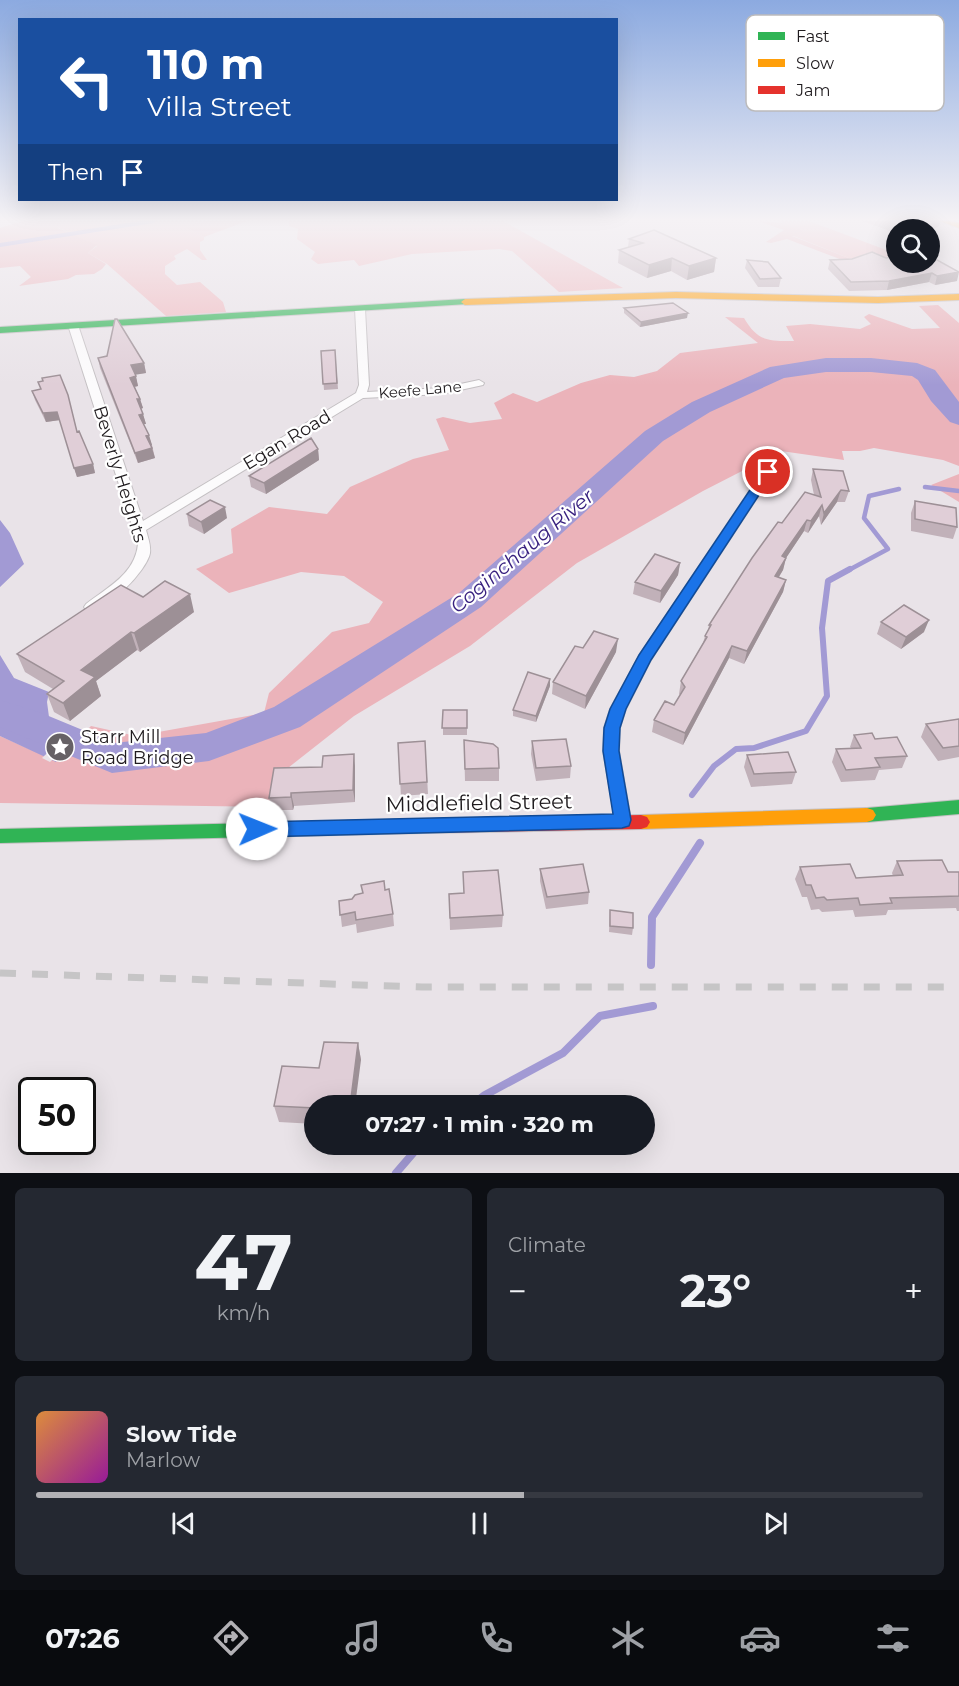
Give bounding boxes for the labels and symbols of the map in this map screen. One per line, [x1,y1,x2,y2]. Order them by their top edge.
legend [746,15,944,111]
text: Fast [796,27,830,46]
text: Slow [796,54,834,73]
text: Jam [795,81,830,100]
street label: Keefe Lane [378,376,462,403]
street label: Beverly Heights [89,403,151,545]
street label: Egan Road [239,405,335,475]
pin [742,446,793,497]
water label: Coginchaug River [445,483,599,618]
place label: Starr Mill Road Bridge [81,726,194,769]
place icon: Starr Mill Road Bridge [44,731,76,763]
street label: Middlefield Street [385,788,573,817]
position arrow [225,797,289,861]
speed limit sign: 50 [18,1077,96,1155]

